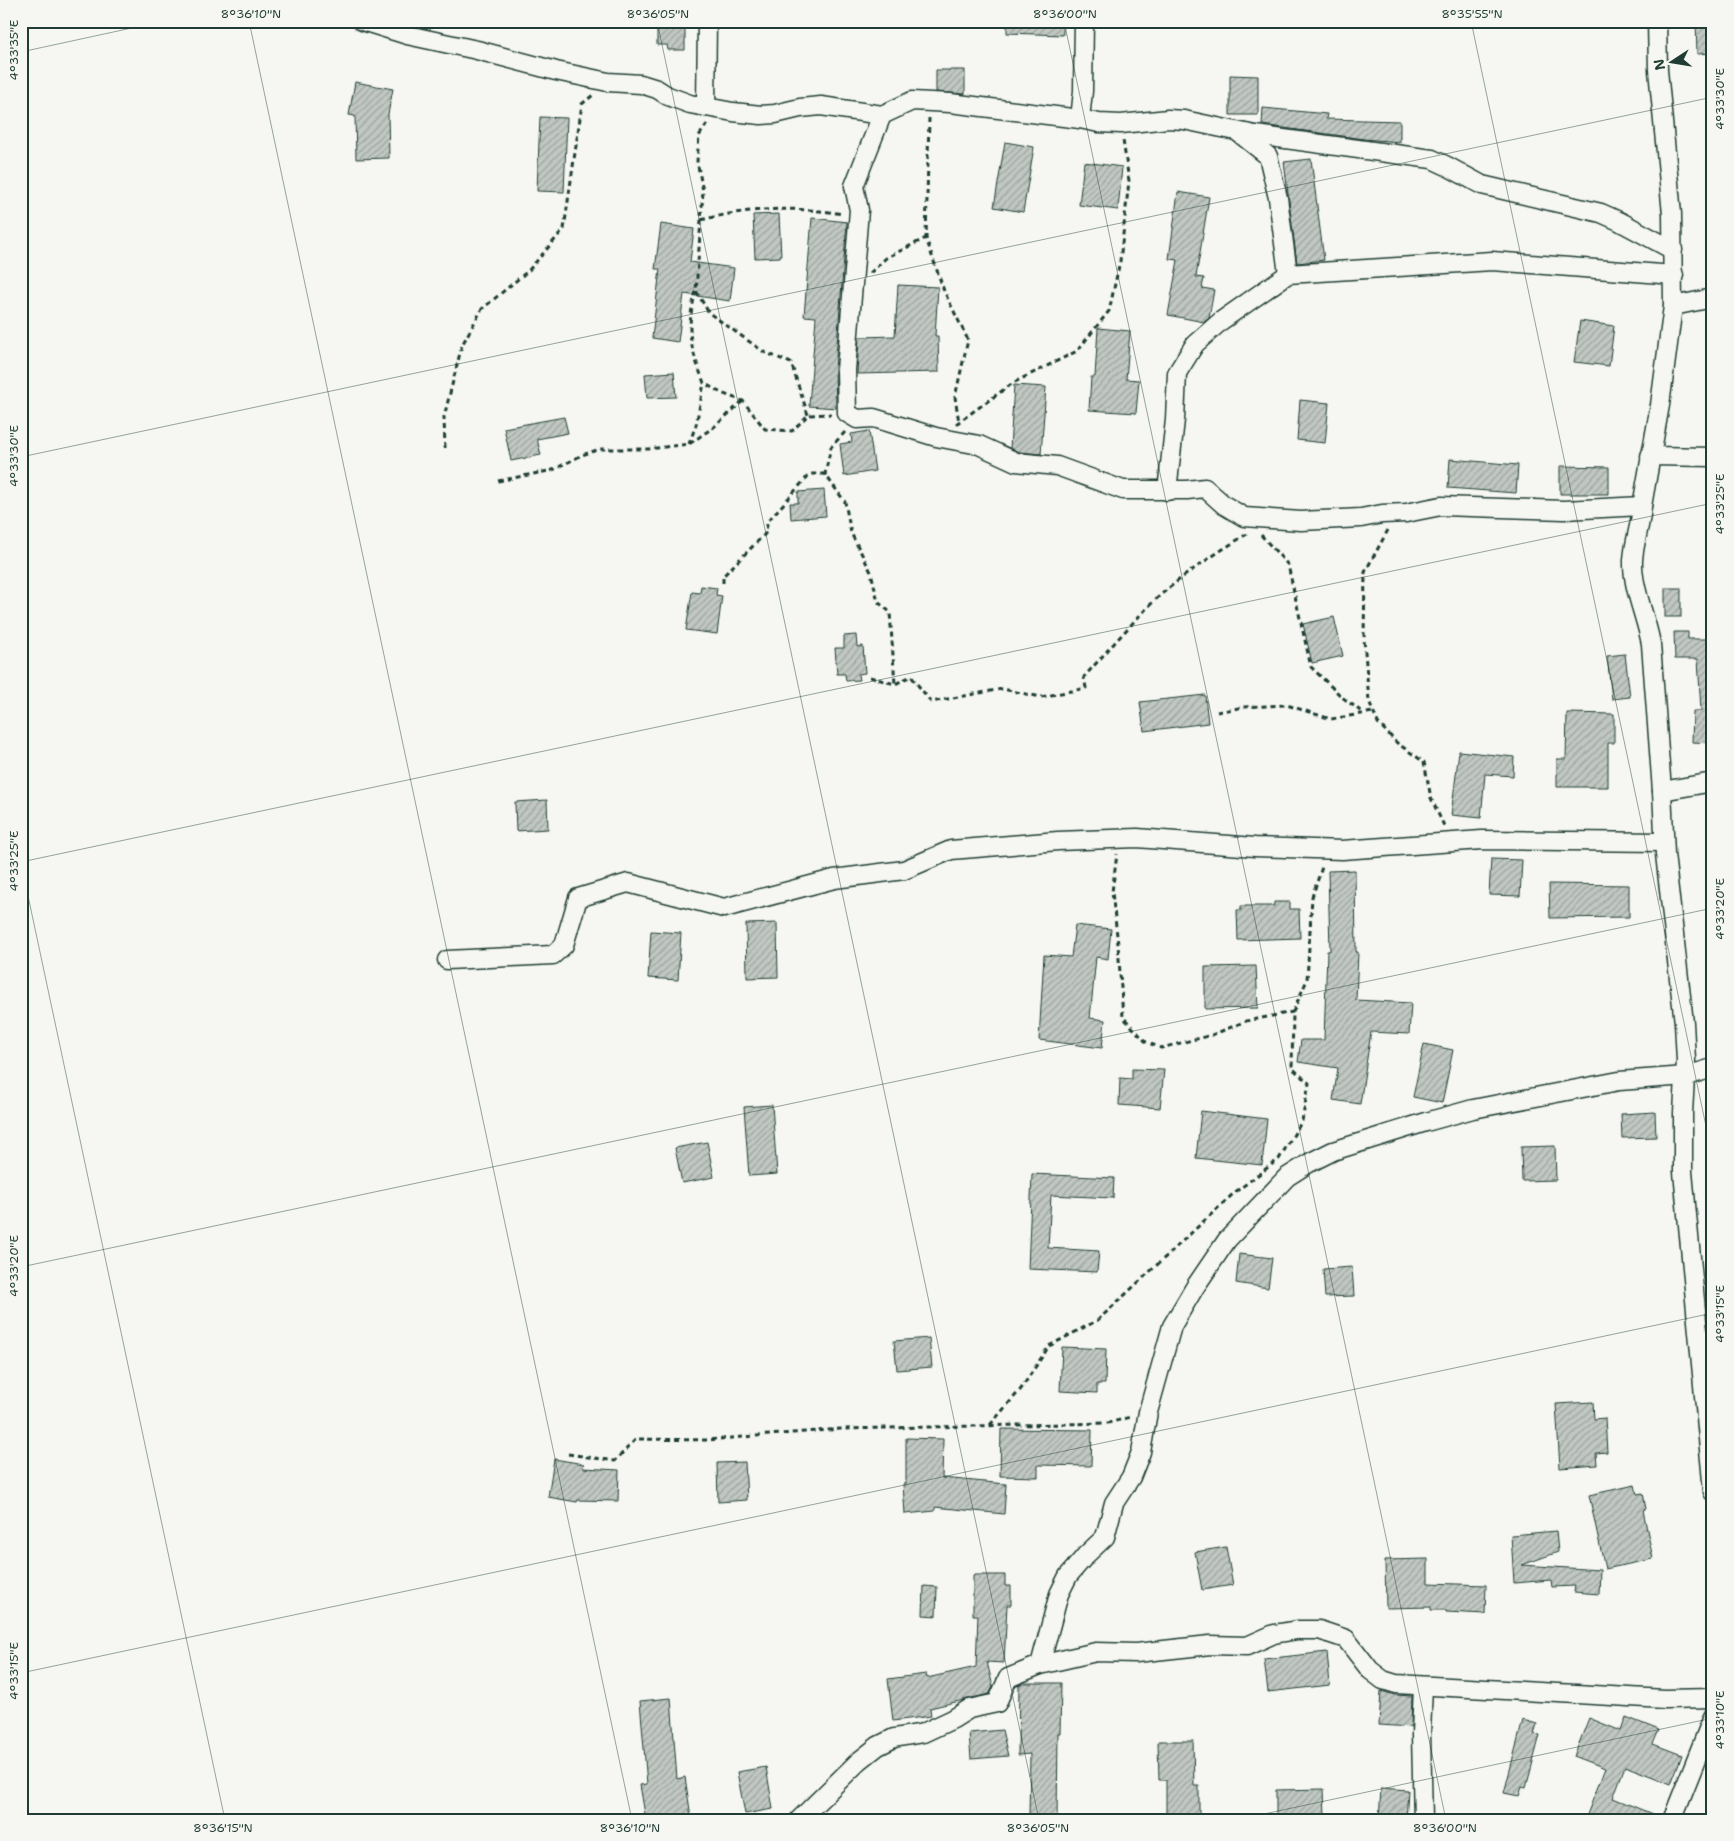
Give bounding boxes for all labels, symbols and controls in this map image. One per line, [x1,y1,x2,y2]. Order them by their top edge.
text: 8°36'10"N [221,6,281,22]
text: 8°36'05"N [627,6,689,22]
text: 8°36'00"N [1033,6,1097,22]
text: 8°35'55"N [1441,6,1503,22]
text: 4°33'35"E [6,20,22,80]
north arrow [1646,38,1696,88]
text: N [1649,57,1669,72]
text: 4°33'30"E [1712,68,1728,130]
text: 4°33'30"E [6,425,22,487]
text: 4°33'25"E [1712,474,1728,534]
text: 4°33'25"E [6,831,22,891]
text: 4°33'20"E [1712,878,1728,940]
text: 4°33'20"E [6,1235,22,1297]
text: 4°33'15"E [1712,1285,1728,1343]
text: 4°33'15"E [6,1642,22,1700]
text: 4°33'10"E [1712,1691,1728,1749]
text: 8°36'15"N [193,1820,253,1836]
text: 8°36'10"N [600,1820,660,1836]
text: 8°36'05"N [1007,1820,1069,1836]
text: 8°36'00"N [1413,1820,1477,1836]

